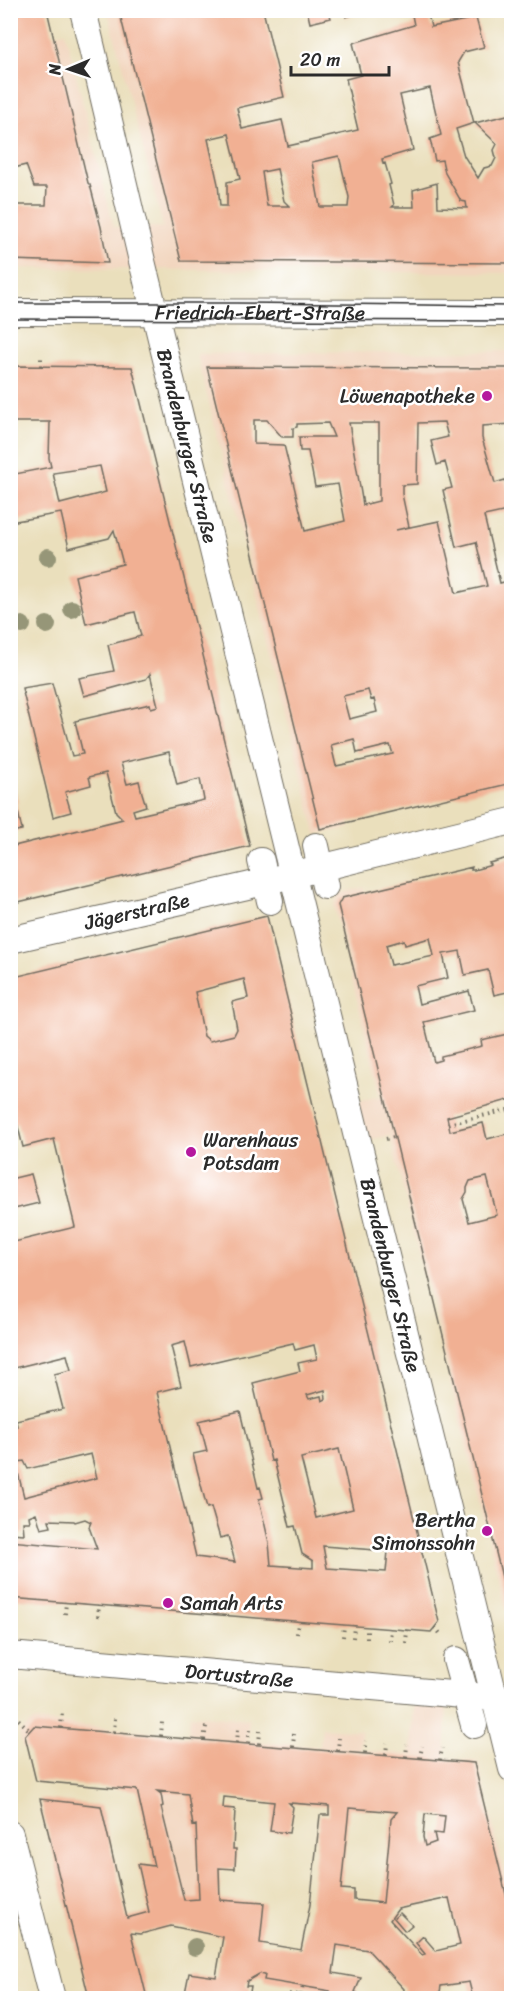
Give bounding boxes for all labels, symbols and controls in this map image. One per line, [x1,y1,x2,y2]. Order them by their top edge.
north arrow [39,39,99,99]
scale bar [291,39,388,77]
text: 20 m [300,44,340,76]
text: N [40,63,69,77]
street label: Friedrich-Ebert-Straße [155,295,365,330]
street label: Brandenburger Straße [147,345,228,547]
place label: Löwenapotheke [340,379,475,414]
marker: Löwenapotheke [480,389,494,403]
street label: Jägerstraße [80,882,193,940]
place label: Warenhaus Potsdam [203,1123,299,1181]
marker: Warenhaus Potsdam [184,1145,198,1159]
street label: Brandenburger Straße [350,1174,432,1376]
place label: Bertha Simonssohn [372,1503,476,1561]
marker: Bertha Simonssohn [480,1524,494,1538]
place label: Samah Arts [180,1586,284,1621]
marker: Samah Arts [161,1596,175,1610]
street label: Dortustraße [183,1653,295,1697]

